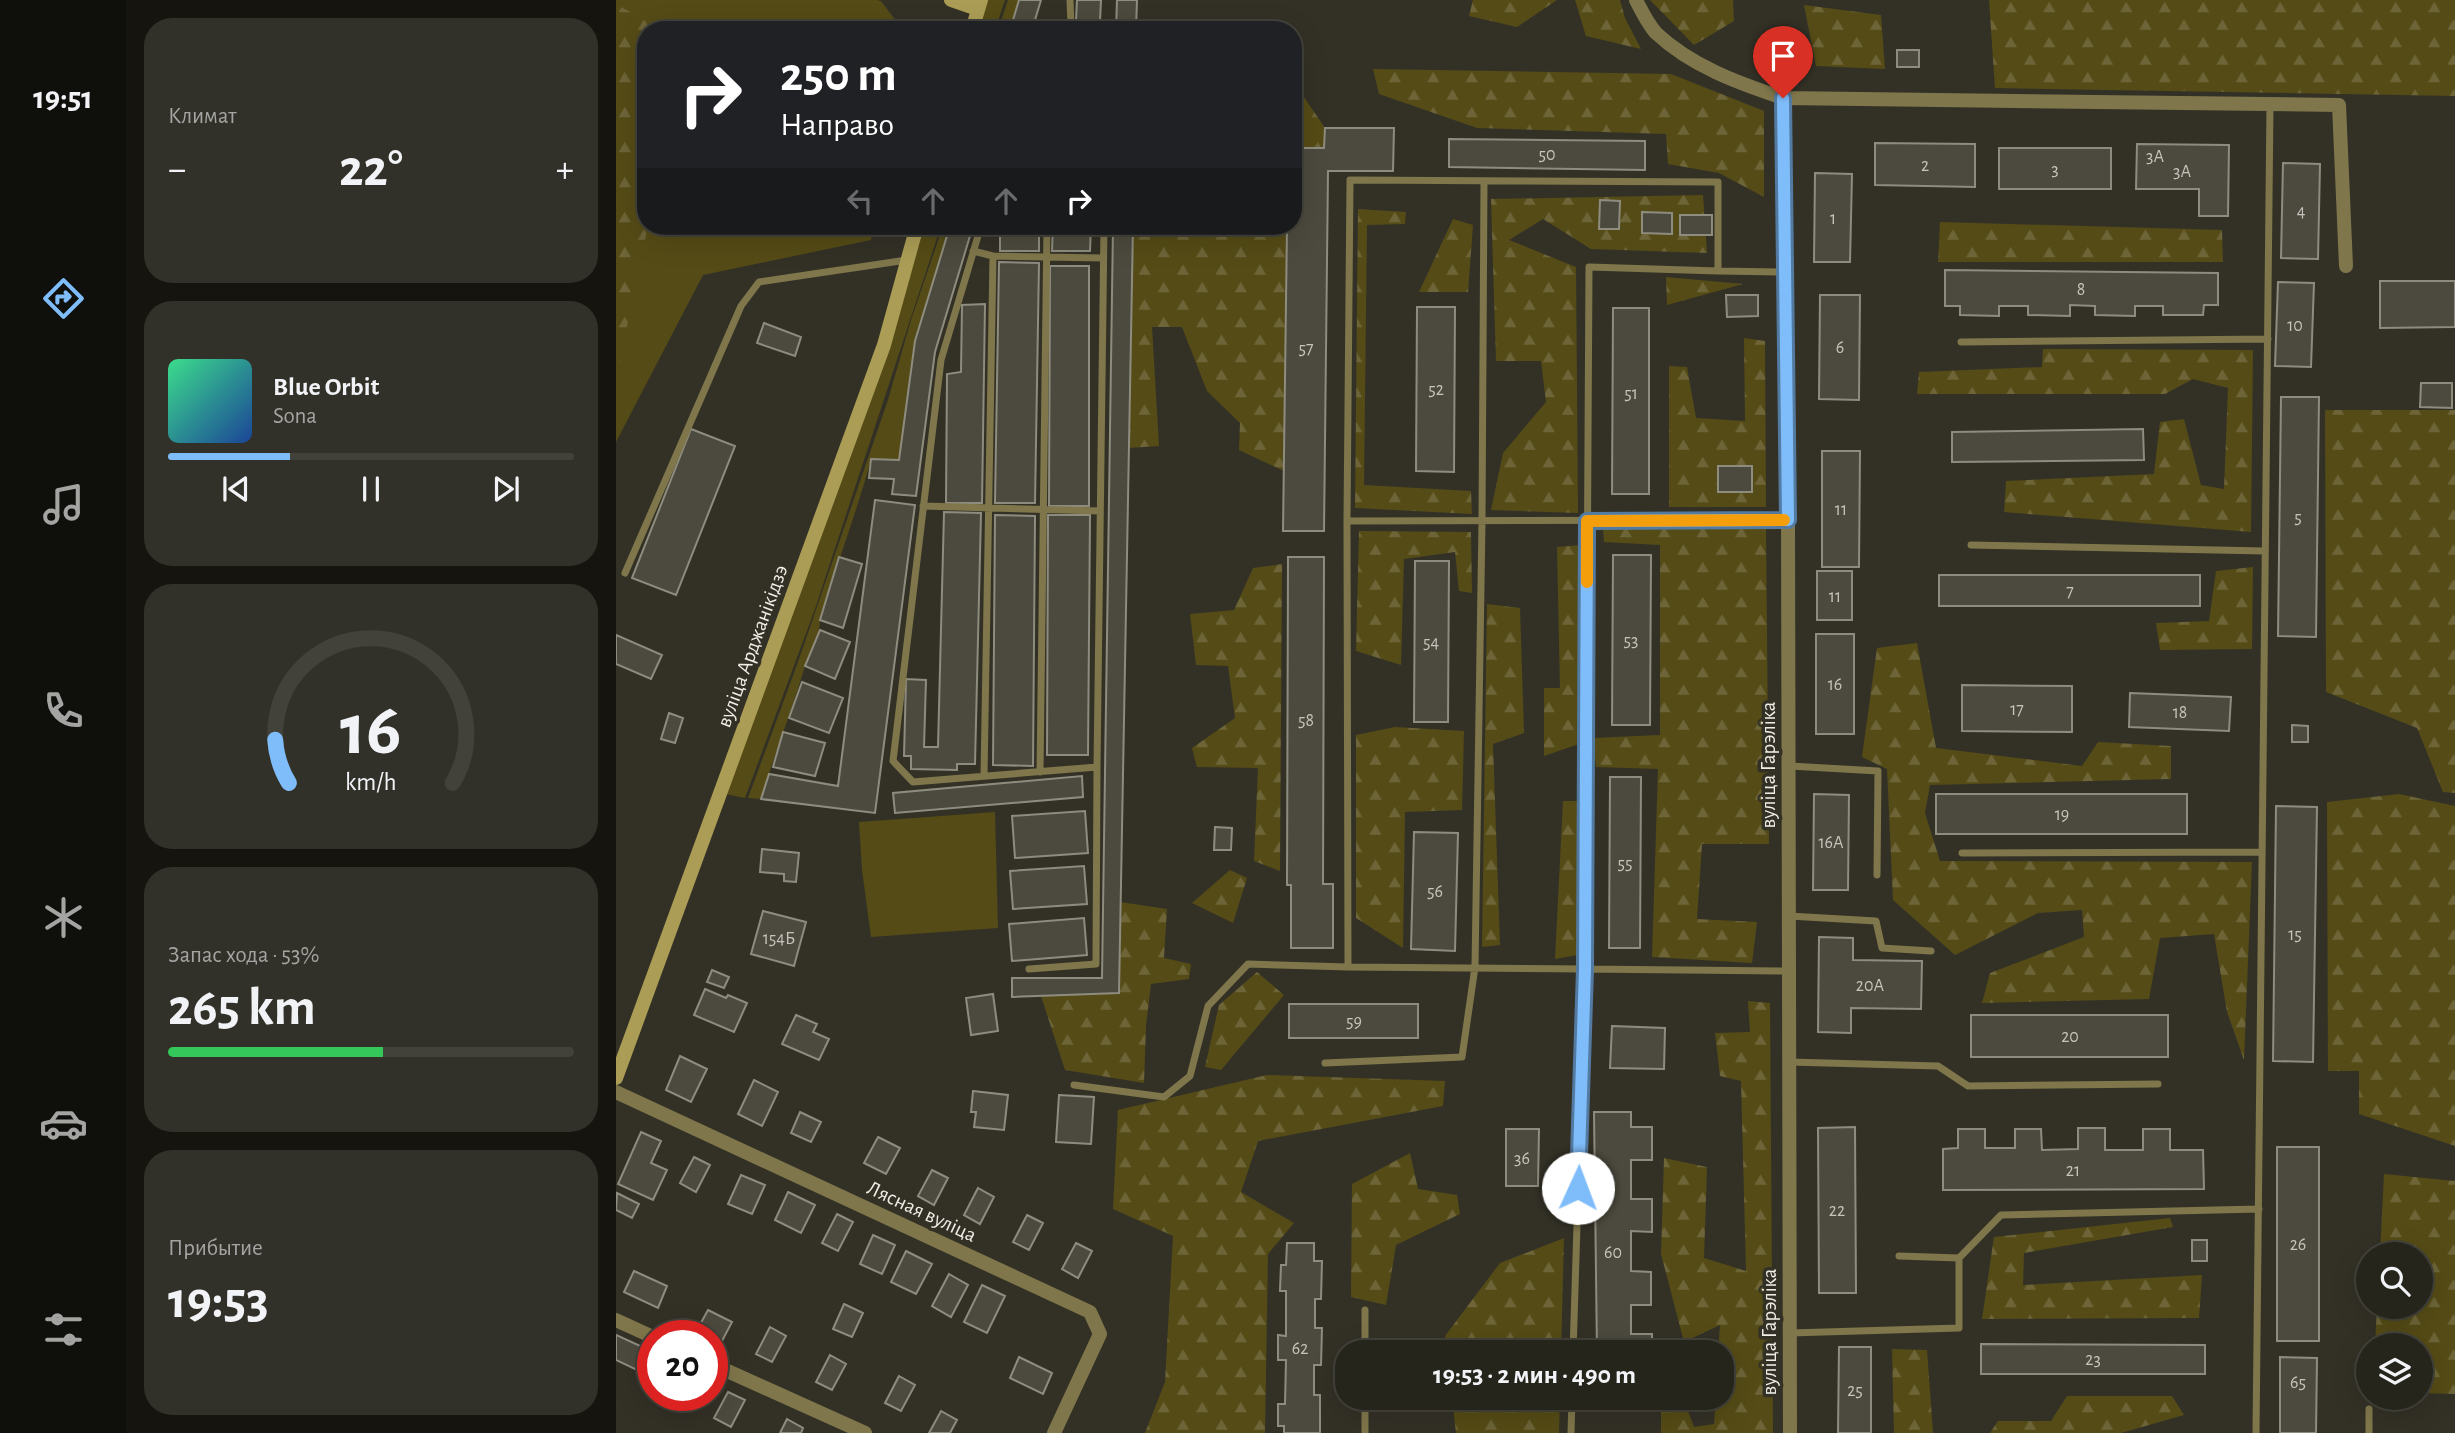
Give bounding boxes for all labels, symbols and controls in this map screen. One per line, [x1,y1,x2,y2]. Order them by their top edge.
pin [1753,26,1813,98]
icon: arrive [1764,37,1802,75]
icon: right [665,49,756,140]
text: 250 m [780,51,897,100]
text: 19:51 [33,82,93,114]
text: Климат [168,105,237,128]
text: Направо [780,109,894,141]
text: 22° [339,143,403,195]
house number: 50 [1538,146,1556,164]
house number: 3А [2146,148,2164,166]
text: − [168,151,186,189]
text: + [556,151,574,189]
house number: 2 [1921,157,1929,175]
house number: 3 [2051,161,2059,179]
house number: 3А [2173,163,2191,181]
icon: left [841,182,879,220]
icon: ahead [914,182,952,220]
icon: ahead [987,182,1025,220]
icon: right [1060,182,1098,220]
house number: 4 [2297,203,2306,221]
house number: 1 [1830,210,1836,228]
icon: directions [39,274,88,323]
house number: 8 [2077,281,2085,299]
house number: 10 [2287,317,2303,335]
house number: 6 [1836,339,1844,357]
house number: 57 [1298,340,1314,358]
text: Blue Orbit [273,374,379,400]
house number: 52 [1428,381,1444,399]
house number: 51 [1624,385,1638,403]
text: Sona [273,405,317,428]
icon: previous [217,470,255,508]
icon: pause [352,470,390,508]
icon: next [487,470,525,508]
icon: music [39,480,88,529]
house number: 11 [1835,501,1847,519]
house number: 5 [2294,509,2302,527]
street label: вуліца Арджанікідзэ [713,562,792,730]
house number: 7 [2066,583,2074,601]
house number: 11 [1829,588,1841,606]
house number: 53 [1624,632,1638,650]
house number: 54 [1423,634,1439,652]
house number: 16 [1828,676,1842,694]
icon: phone [39,686,88,735]
text: 16 [340,695,402,768]
street label: вуліца Гарэліка [1758,701,1779,828]
house number: 17 [2010,701,2024,719]
house number: 18 [2173,704,2187,722]
house number: 58 [1298,712,1314,730]
text: km/h [345,769,397,794]
house number: 19 [2055,806,2069,824]
house number: 16А [1818,834,1844,852]
house number: 55 [1617,855,1633,873]
house number: 56 [1427,883,1443,901]
icon: climate [39,893,88,942]
house number: 15 [2288,926,2302,944]
house number: 154Б [763,930,795,948]
text: Запас хода · 53% [168,944,319,967]
house number: 20А [1856,977,1885,995]
text: 265 km [168,982,316,1034]
house number: 59 [1346,1013,1362,1031]
house number: 20 [2061,1028,2079,1046]
icon: car [39,1099,88,1148]
house number: 36 [1514,1150,1530,1168]
position arrow [1541,1151,1615,1225]
house number: 21 [2066,1162,2080,1180]
street label: Лясная вуліца [864,1177,980,1246]
house number: 22 [1829,1202,1845,1220]
house number: 26 [2290,1236,2306,1254]
text: Прибытие [168,1237,263,1260]
map controls [2356,1242,2433,1410]
button: search [2356,1242,2433,1319]
house number: 60 [1604,1244,1622,1262]
street label: вуліца Гарэліка [1759,1268,1780,1395]
text: 19:53 [168,1275,269,1327]
icon: filters [39,1305,88,1354]
speed limit sign: 20 [637,1320,728,1411]
button: layers [2356,1333,2433,1410]
house number: 62 [1292,1340,1308,1358]
house number: 23 [2085,1351,2101,1369]
text: 19:53 · 2 мин · 490 m [1433,1362,1636,1388]
house number: 65 [2290,1374,2306,1392]
house number: 25 [1847,1382,1863,1400]

